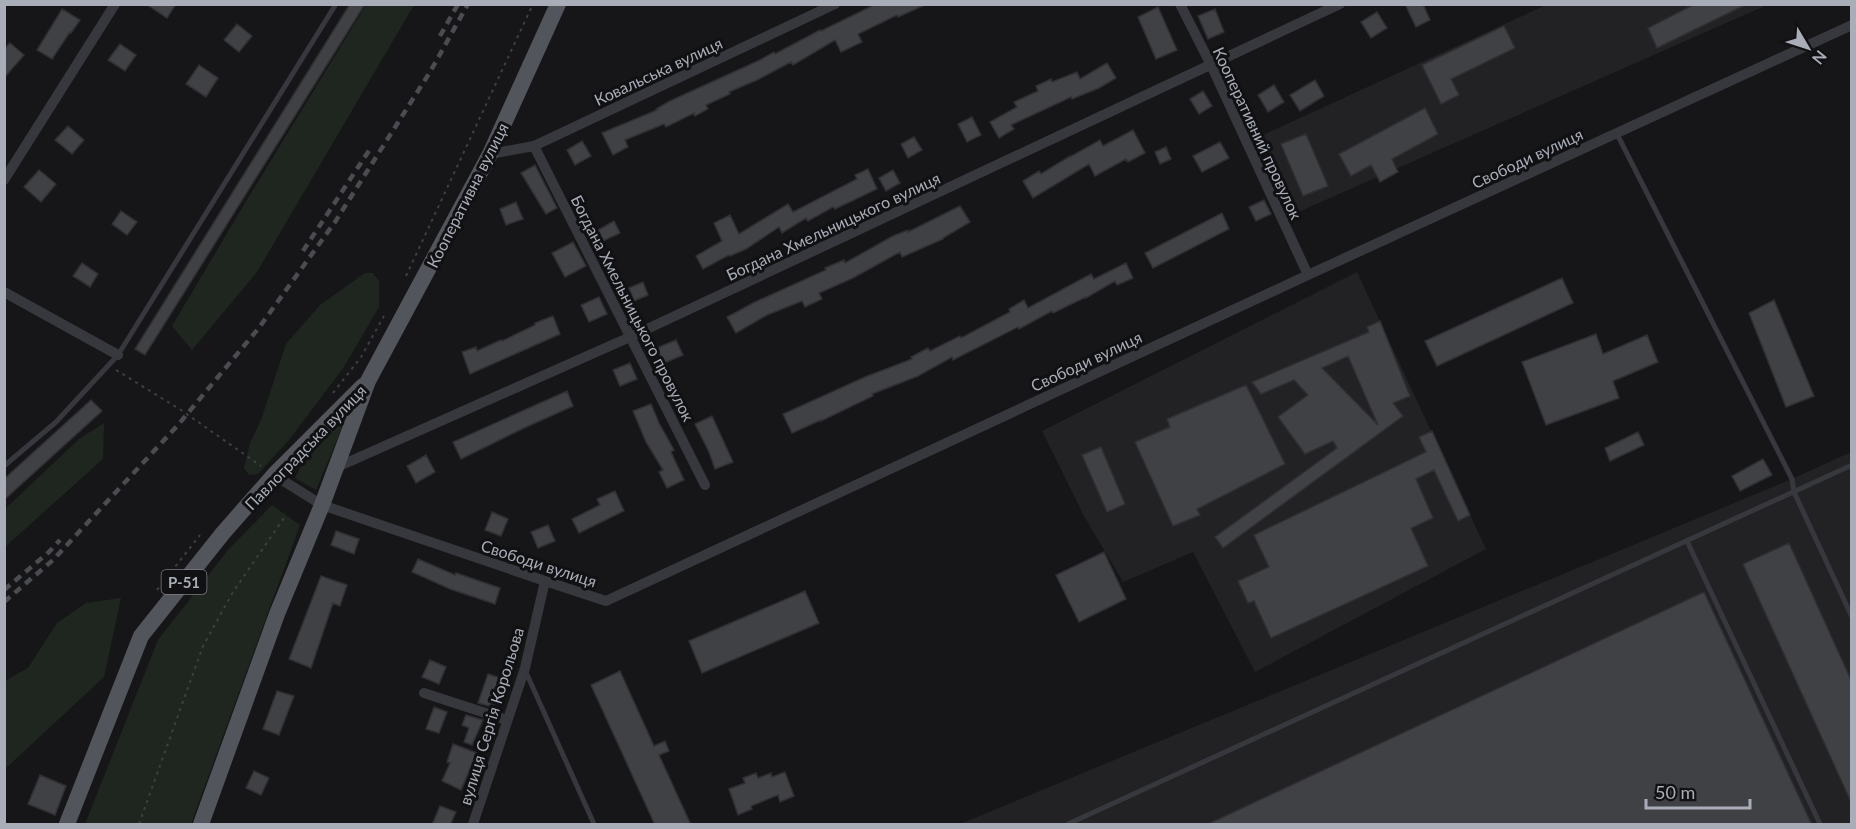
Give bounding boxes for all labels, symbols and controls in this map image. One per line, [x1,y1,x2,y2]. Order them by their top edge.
north arrow [1778,18,1838,78]
street label: Ковальська вулиця [591,33,725,109]
street label: Кооперативний провулок [1210,44,1307,223]
text: N [1809,47,1831,69]
street label: Кооперативна вулиця [422,119,512,271]
street label: Свободи вулиця [1468,124,1586,192]
street label: Богдана Хмельницького вулиця [723,168,943,284]
street label: Богдана Хмельницького провулок [567,192,699,425]
street label: Свободи вулиця [1027,327,1145,395]
street label: Павлоградська вулиця [240,381,370,513]
street label: Свободи вулиця [479,535,599,591]
road number: Р-51 [162,570,207,594]
street label: вулиця Сергія Корольова [455,625,527,807]
scale bar [1646,772,1750,810]
text: 50 m [1655,781,1695,803]

